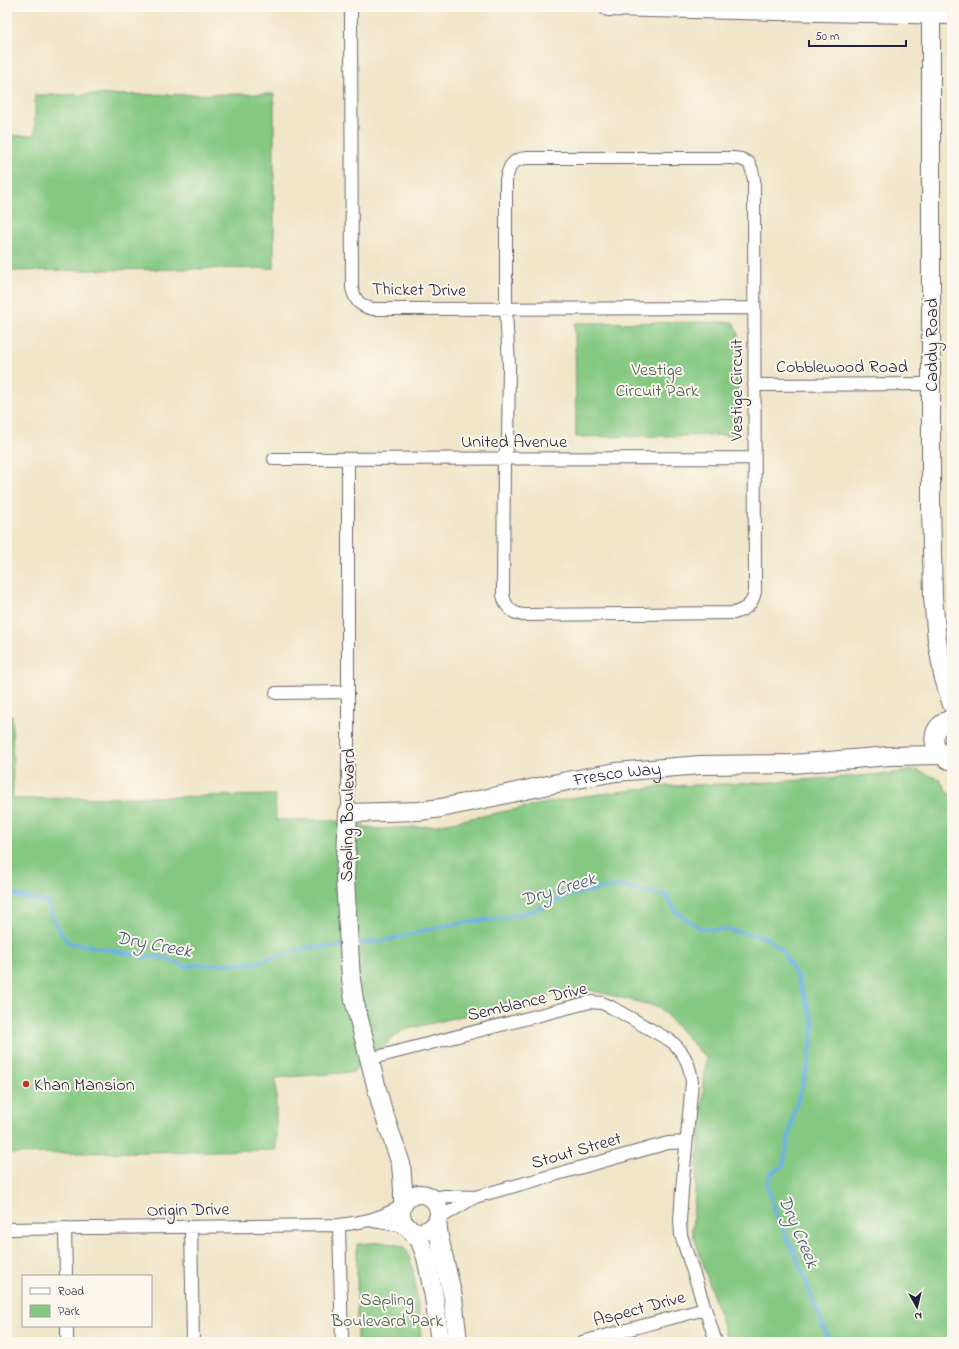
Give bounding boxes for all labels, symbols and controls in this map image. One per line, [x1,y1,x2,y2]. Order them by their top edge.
scale bar [809,22,906,48]
text: 50 m [815,28,839,46]
street label: Thicket Drive [372,277,467,305]
street label: Caddy Road [920,298,946,392]
street label: Vestige Circuit [725,339,752,442]
street label: Cobblewood Road [776,355,908,381]
park label: Vestige Circuit Park [615,358,699,405]
street label: United Avenue [461,430,568,456]
street label: Sapling Boulevard [335,748,364,882]
street label: Fresco Way [570,757,662,795]
water label: Dry Creek [518,866,600,915]
water label: Dry Creek [113,925,194,966]
street label: Semblance Drive [465,976,591,1029]
place label: Khan Mansion [34,1073,135,1099]
marker: Khan Mansion [21,1079,31,1089]
street label: Stout Street [528,1127,625,1177]
water label: Dry Creek [770,1191,825,1273]
street label: Origin Drive [146,1197,231,1226]
legend [22,1275,152,1327]
text: Road [58,1283,84,1301]
street label: Aspect Drive [591,1285,689,1335]
north arrow [897,1287,937,1327]
park label: Sapling Boulevard Park [330,1288,443,1335]
text: Park [58,1303,80,1321]
text: N [913,1307,923,1324]

